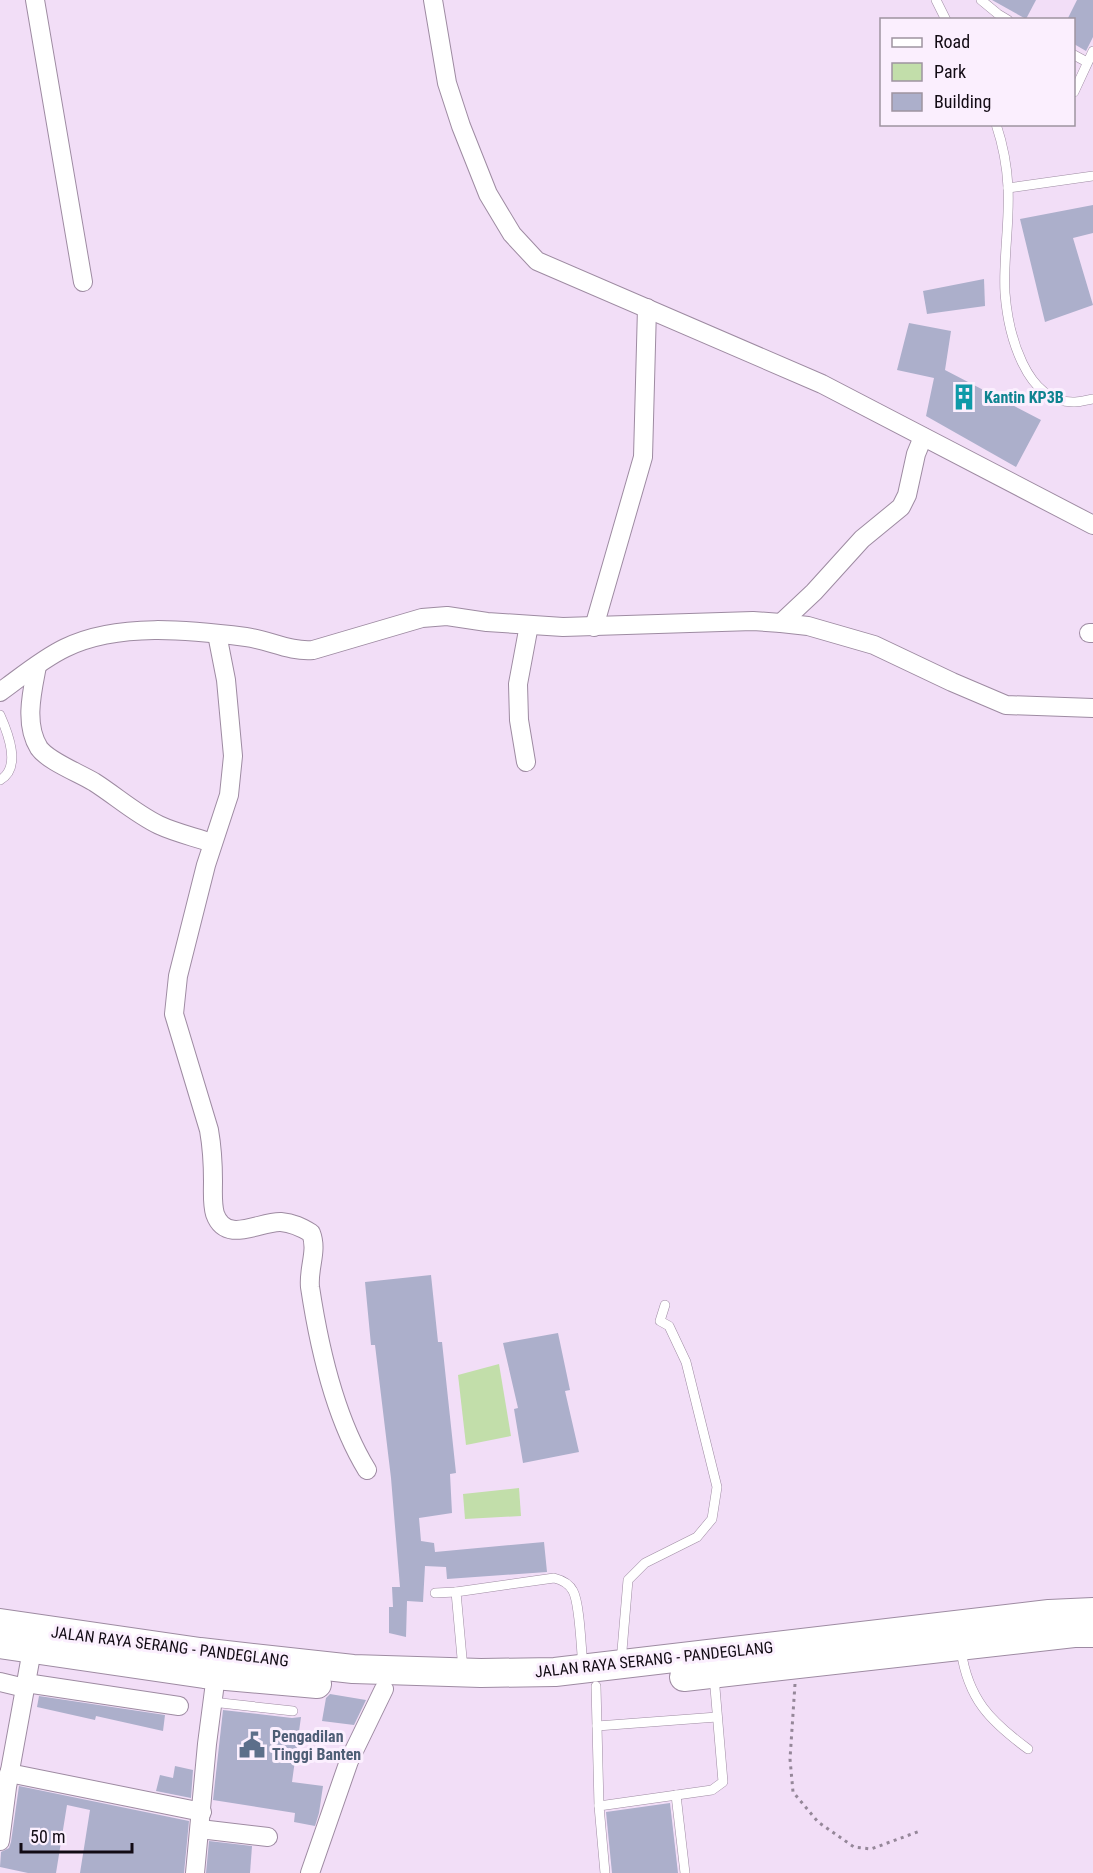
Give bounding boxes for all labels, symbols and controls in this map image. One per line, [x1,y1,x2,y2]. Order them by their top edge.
legend [880,18,1075,126]
text: Road [934,31,970,52]
text: Park [934,61,966,82]
text: Building [934,91,991,112]
building icon: Kantin KP3B [949,382,979,412]
place label: Kantin KP3B [984,388,1064,407]
street label: JALAN RAYA SERANG - PANDEGLANG [50,1622,290,1671]
street label: JALAN RAYA SERANG - PANDEGLANG [534,1638,774,1681]
place label: Pengadilan Tinggi Banten [272,1727,361,1764]
public building icon: Pengadilan Tinggi Banten [237,1730,267,1760]
scale bar [21,1816,132,1854]
text: 50 m [30,1826,65,1847]

